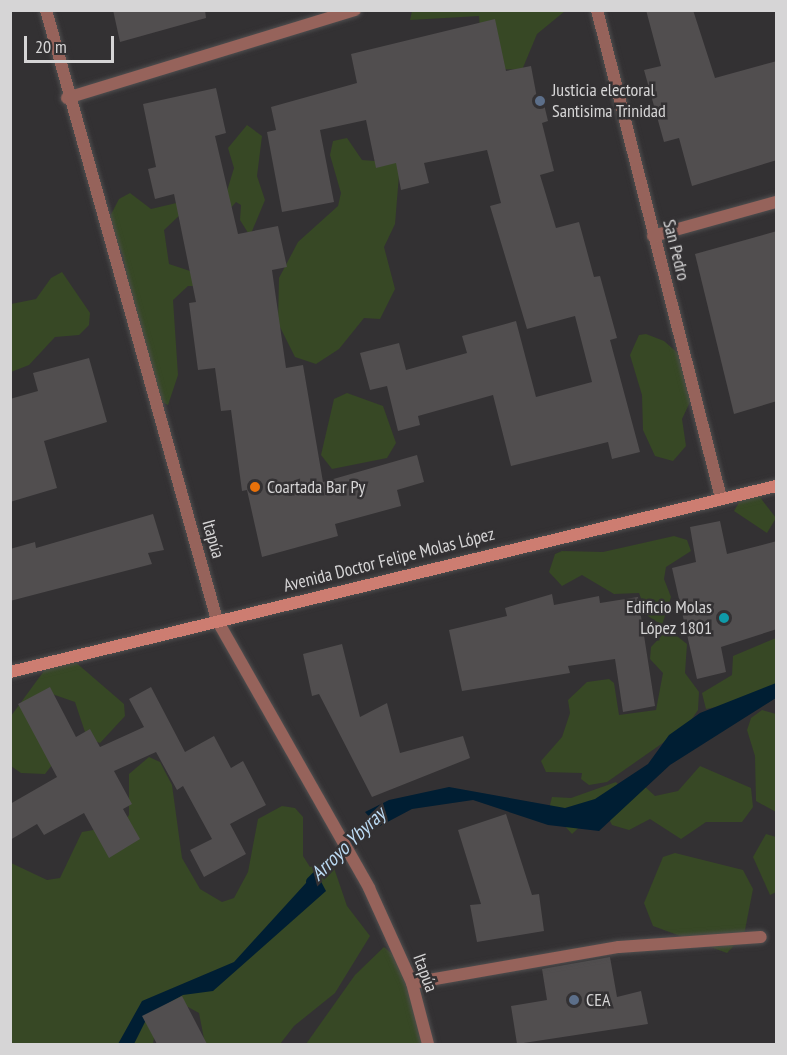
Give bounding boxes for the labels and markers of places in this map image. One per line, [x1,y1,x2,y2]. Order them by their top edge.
place label: Justicia electoral Santisima Trinidad [552,80,666,122]
marker: Justicia electoral Santisima Trinidad [533,94,547,108]
place label: Coartada Bar Py [267,476,365,498]
marker: Coartada Bar Py [248,480,262,494]
place label: Edificio Molas López 1801 [626,597,712,640]
marker: Edificio Molas López 1801 [717,611,731,625]
place label: CEA [586,989,610,1011]
marker: CEA [567,993,581,1007]

